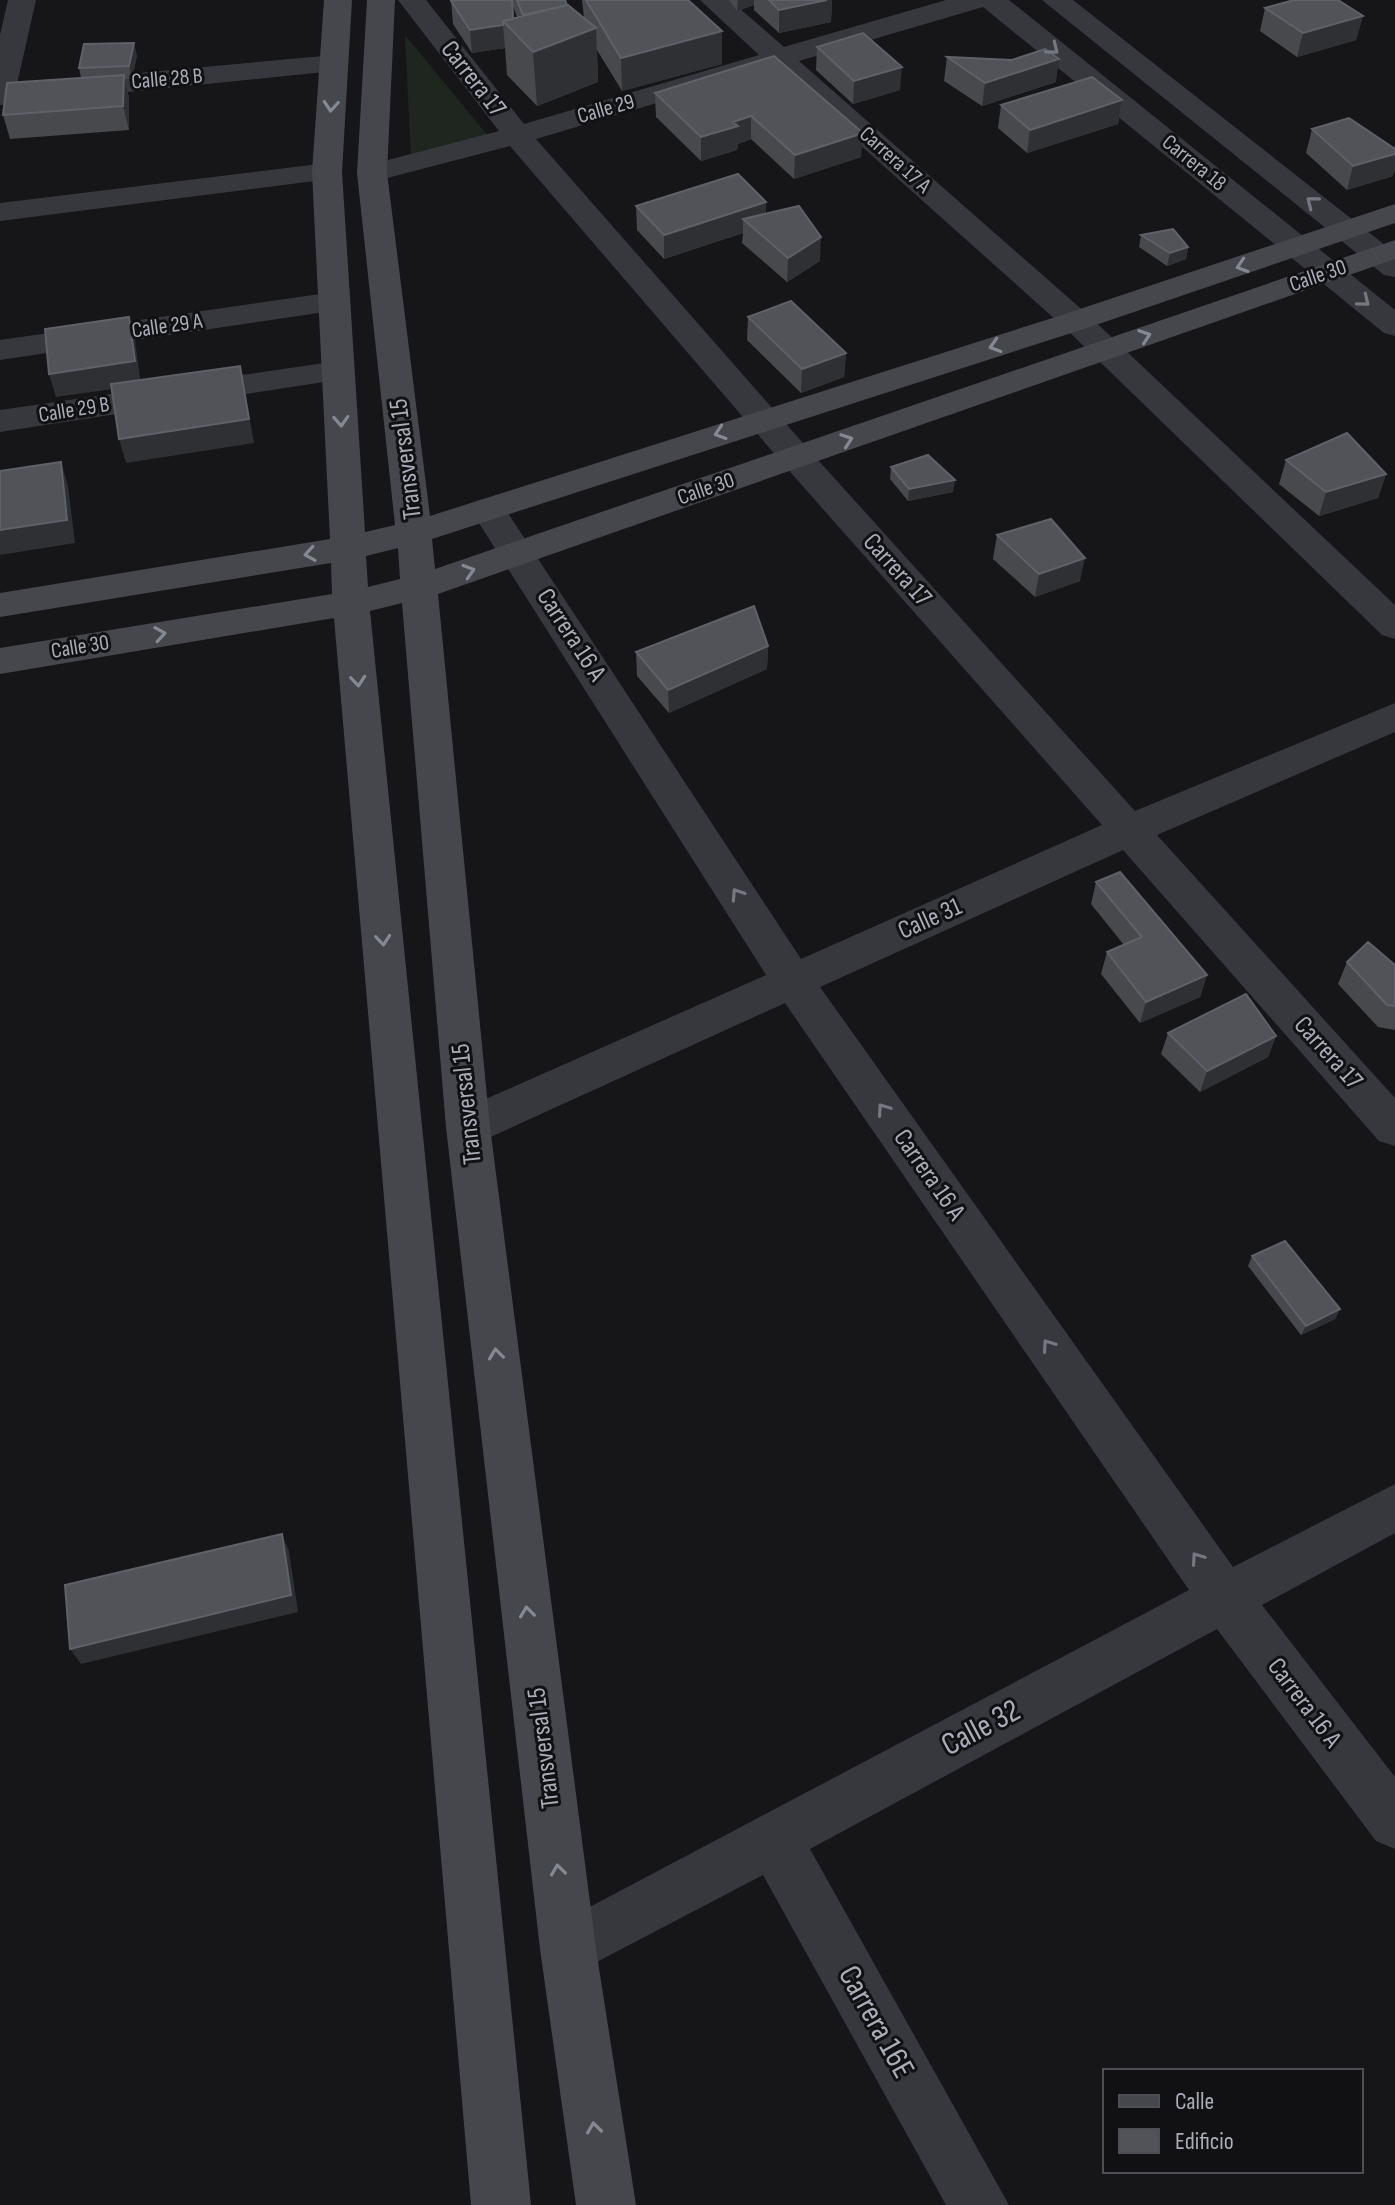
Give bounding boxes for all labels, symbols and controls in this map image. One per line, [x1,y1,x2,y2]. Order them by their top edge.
street label: Carrera 17 [434,35,513,124]
one-way arrow [1044,39,1058,54]
street label: Calle 28 B [130,62,204,96]
street label: Calle 29 [574,88,638,130]
one-way arrow [323,100,340,113]
street label: Carrera 17 A [854,121,937,200]
street label: Carrera 18 [1156,129,1232,197]
one-way arrow [1306,198,1321,212]
street label: Calle 30 [1286,254,1350,298]
one-way arrow [1236,256,1250,272]
one-way arrow [1355,291,1369,306]
street label: Calle 29 A [130,308,205,344]
one-way arrow [1137,329,1151,345]
one-way arrow [988,337,1002,353]
street label: Calle 29 B [37,391,111,429]
street label: Transversal 15 [383,397,429,521]
one-way arrow [332,415,349,428]
one-way arrow [714,424,728,440]
one-way arrow [839,433,853,450]
street label: Calle 30 [674,467,738,511]
street label: Carrera 17 [856,527,938,613]
one-way arrow [303,545,317,562]
one-way arrow [462,564,475,580]
street label: Carrera 16 A [530,583,613,688]
one-way arrow [153,627,167,644]
street label: Calle 30 [49,629,111,665]
one-way arrow [350,675,367,688]
one-way arrow [732,888,747,903]
street label: Calle 31 [893,891,967,947]
one-way arrow [374,934,391,947]
street label: Carrera 17 [1287,1010,1369,1096]
street label: Transversal 15 [445,1042,489,1166]
one-way arrow [878,1104,893,1118]
street label: Carrera 16 A [886,1123,972,1227]
one-way arrow [1043,1340,1058,1354]
one-way arrow [487,1347,504,1360]
one-way arrow [1192,1553,1207,1567]
one-way arrow [519,1605,536,1619]
street label: Carrera 16 A [1260,1652,1348,1755]
street label: Transversal 15 [521,1686,567,1810]
street label: Calle 32 [935,1691,1027,1765]
one-way arrow [550,1863,567,1876]
street label: Carrera 16E [829,1959,923,2085]
legend [1103,2069,1363,2173]
text: Calle [1175,2087,1214,2116]
one-way arrow [586,2121,603,2135]
text: Edificio [1175,2127,1234,2156]

